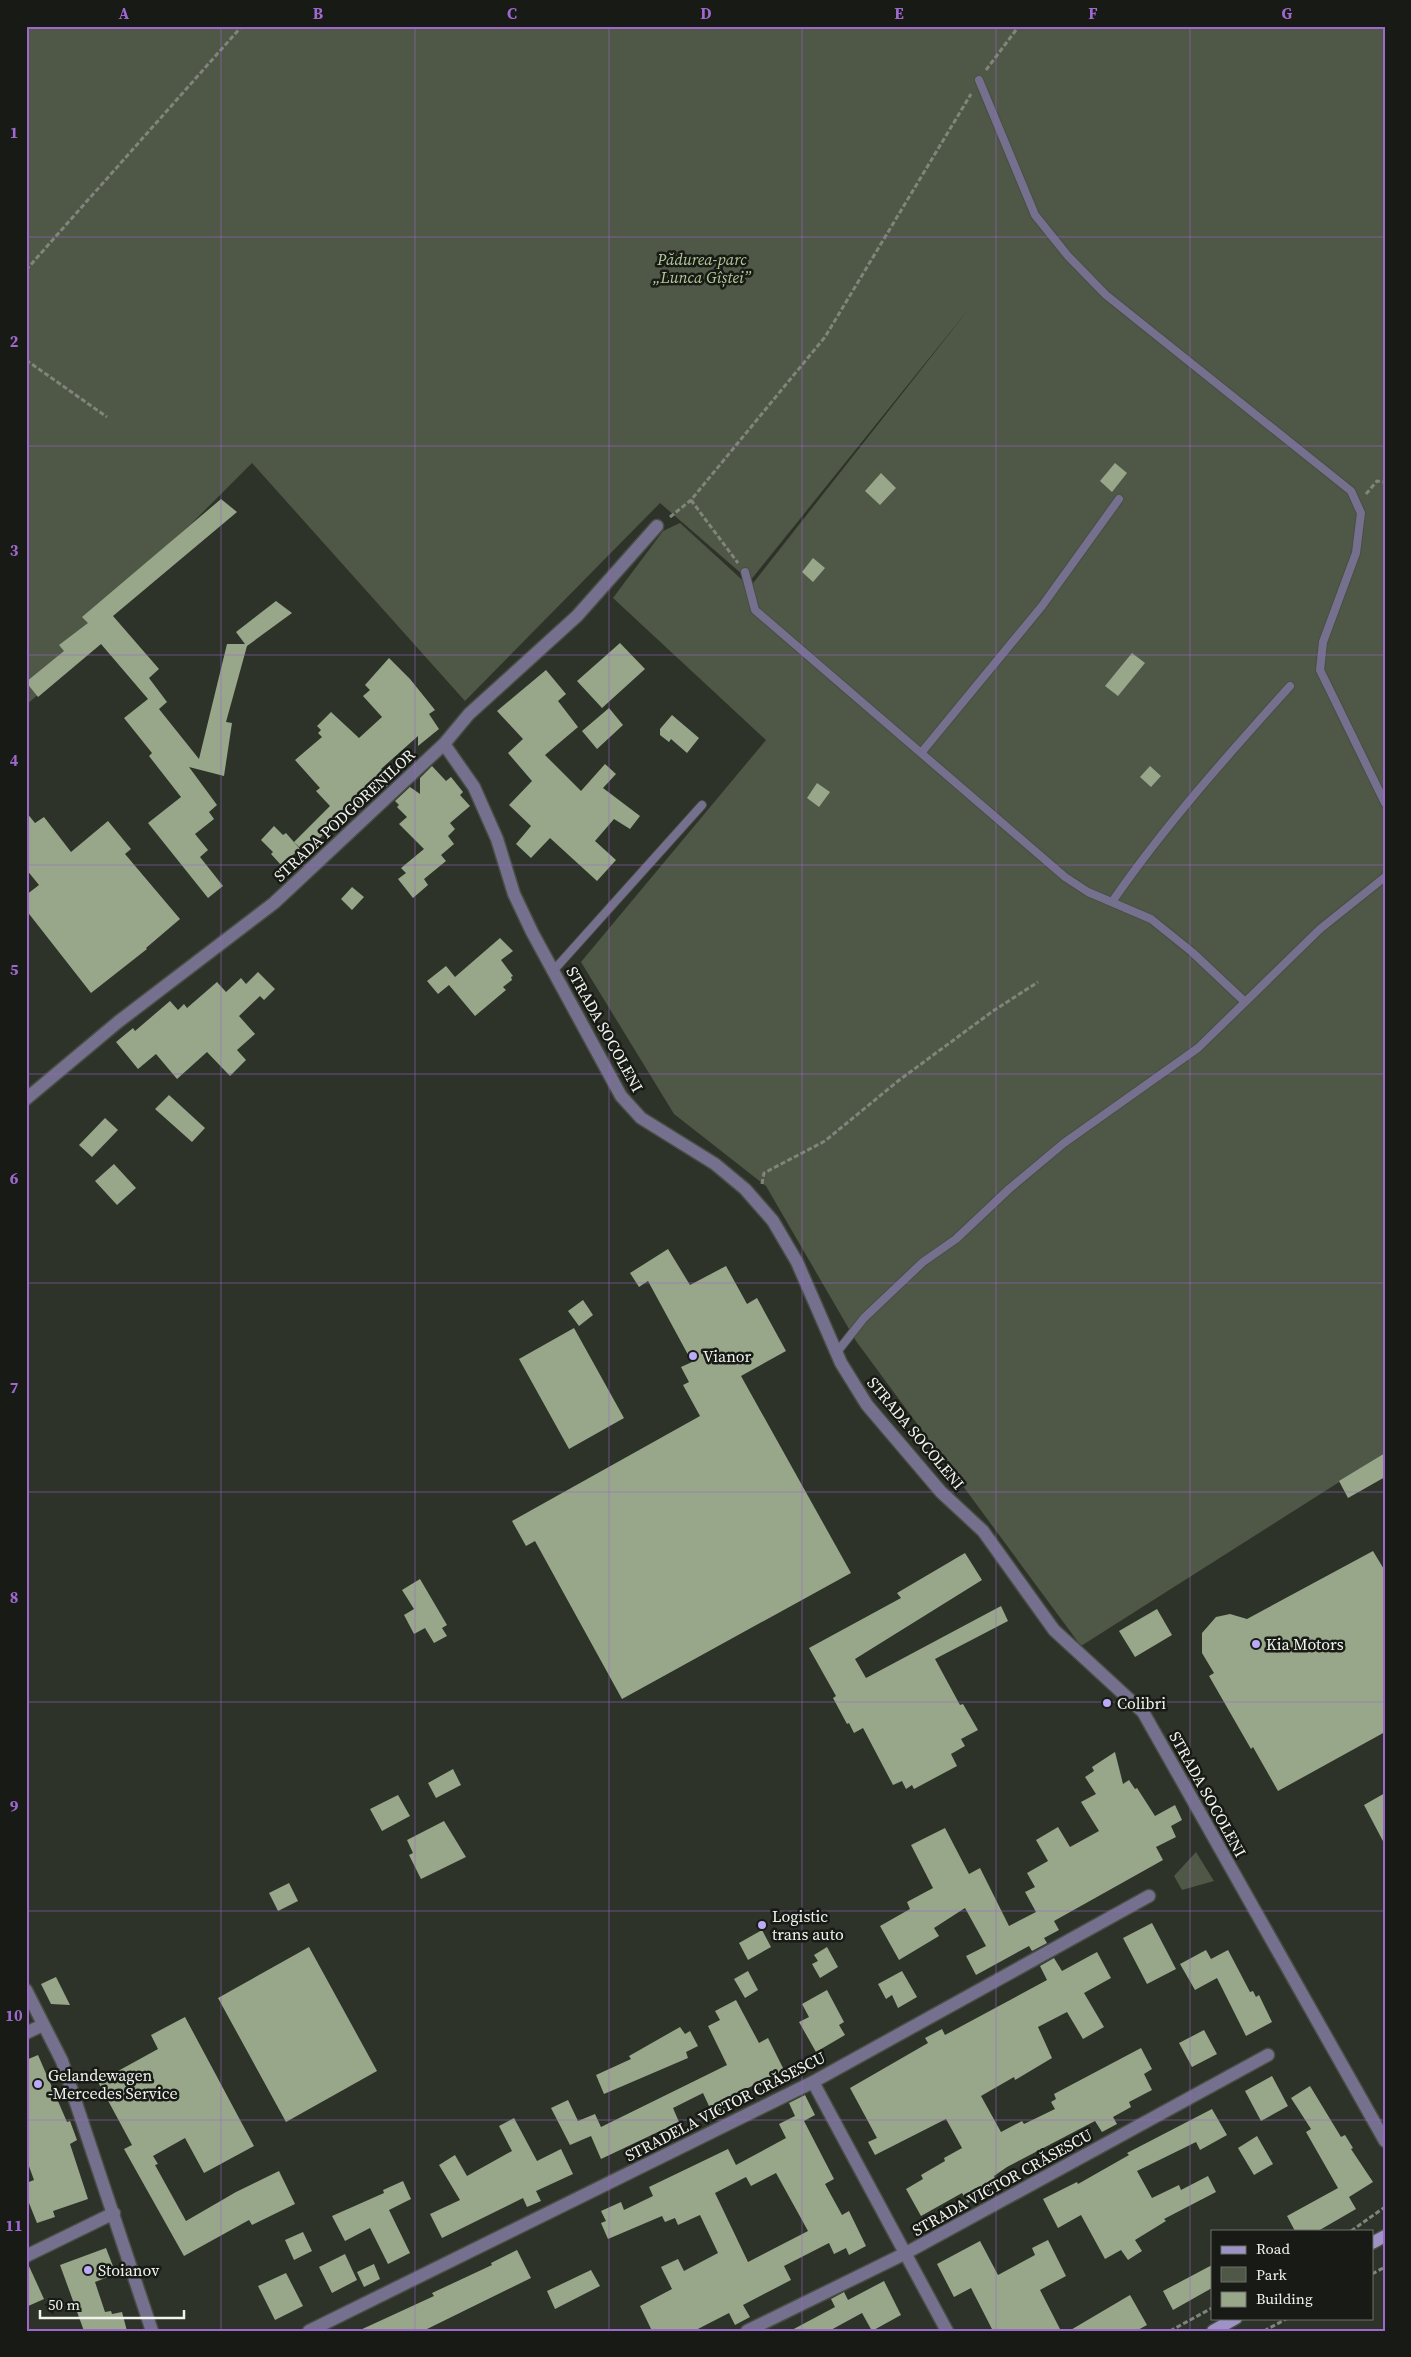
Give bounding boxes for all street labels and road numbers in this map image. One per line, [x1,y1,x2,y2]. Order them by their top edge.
street label: STRADA PODGORENILOR [269,743,420,886]
street label: STRADA SOCOLENI [561,962,649,1096]
street label: STRADA SOCOLENI [862,1372,970,1494]
street label: STRADA SOCOLENI [1164,1727,1252,1861]
street label: STRADELA VICTOR CRĂSESCU [621,2046,829,2166]
street label: STRADA VICTOR CRĂSESCU [908,2123,1096,2241]

